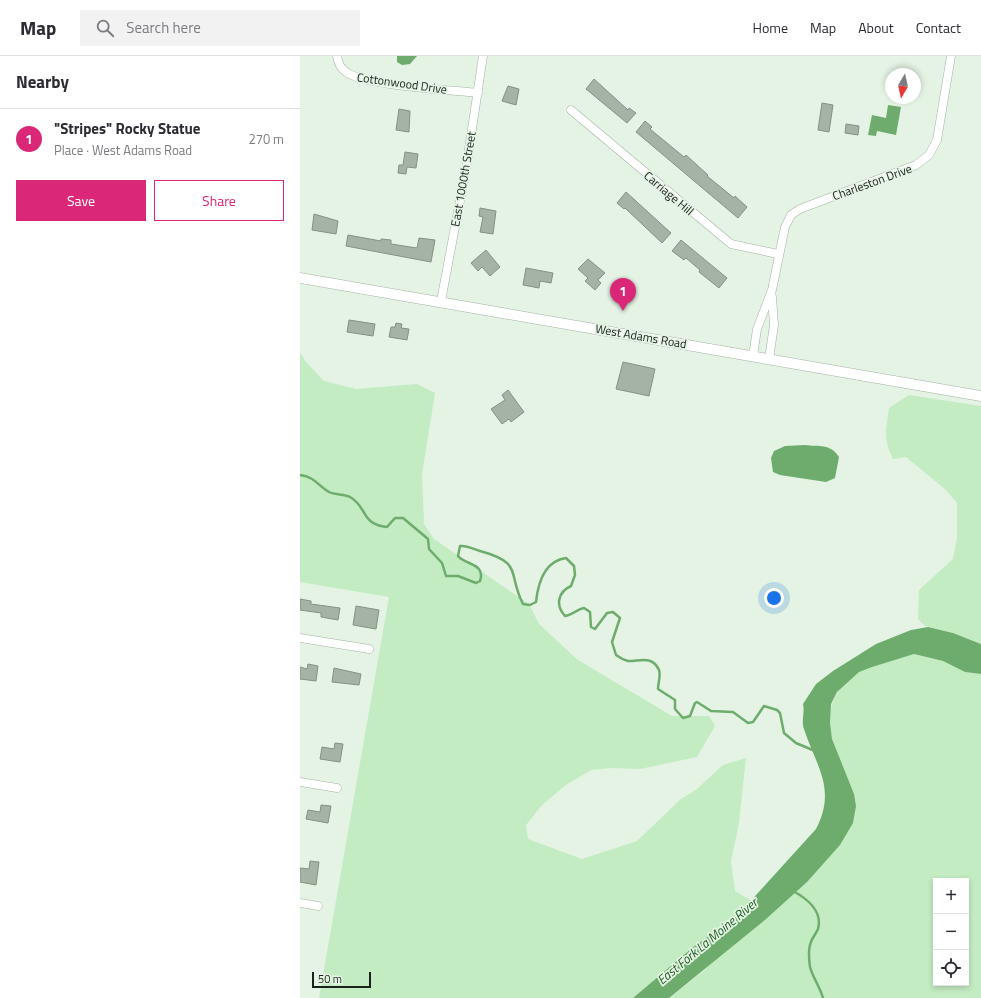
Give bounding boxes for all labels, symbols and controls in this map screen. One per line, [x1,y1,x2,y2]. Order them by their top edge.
search box [80,10,360,46]
text: Map [20,13,56,42]
text: Search here [126,16,201,39]
icon: search [94,17,116,39]
text: Home [753,17,788,38]
text: Map [810,17,836,38]
text: About [858,17,894,38]
text: Contact [916,17,961,38]
street label: Cottonwood Drive [356,67,448,99]
north arrow [885,68,921,104]
text: Nearby [16,69,69,95]
text: "Stripes" Rocky Statue [54,117,201,140]
text: 1 [25,129,33,149]
text: 270 m [248,129,284,149]
street label: East 1000th Street [445,129,481,228]
text: Place · West Adams Road [54,140,192,160]
street label: Charleston Drive [830,159,914,205]
street label: Carriage Hill [640,166,698,220]
button: Save [16,180,146,221]
button: Share [154,180,284,221]
pin: 1 [610,278,636,311]
street label: West Adams Road [594,319,688,353]
your location [764,588,784,608]
map controls [933,878,969,986]
button: + [933,878,969,914]
water label: East Fork La Moine River [652,892,763,989]
button: − [933,914,969,950]
button: locate [933,950,969,986]
scale bar [312,970,371,989]
text: 50 m [318,971,342,987]

